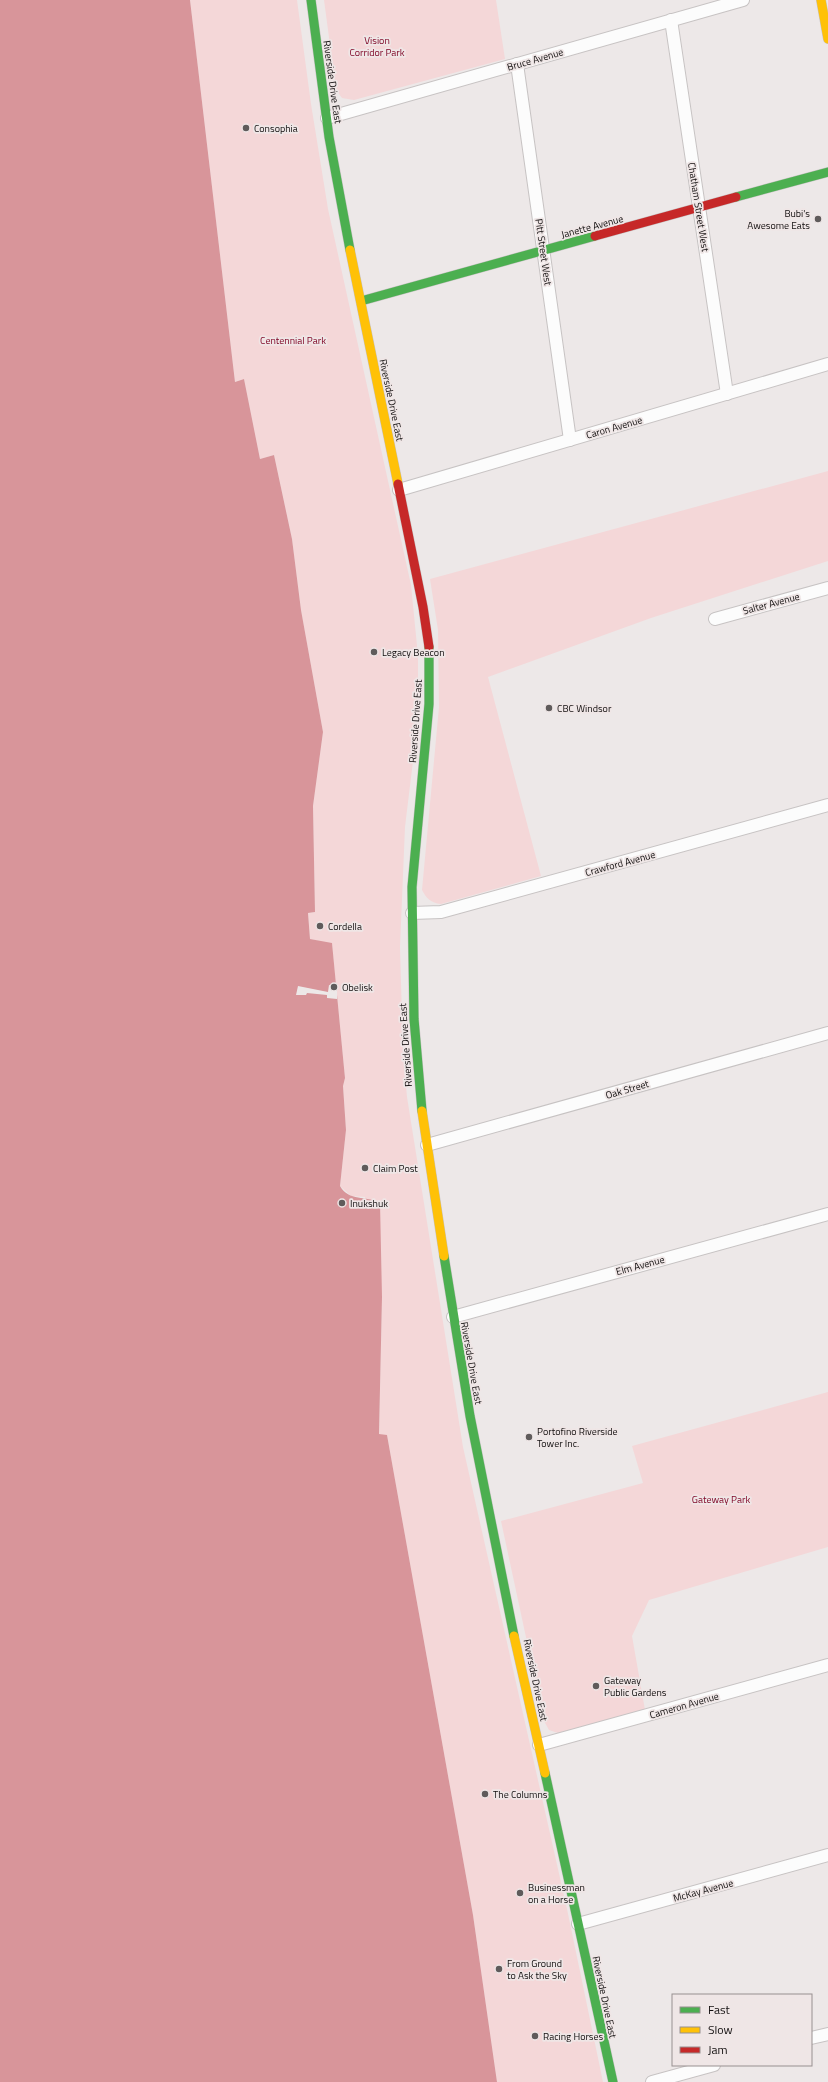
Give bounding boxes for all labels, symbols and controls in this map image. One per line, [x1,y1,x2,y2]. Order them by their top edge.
park label: Vision Corridor Park [349,33,405,60]
street label: Riverside Drive East [319,40,346,125]
street label: Bruce Avenue [505,44,565,75]
place label: Consophia [254,121,298,136]
marker: Consophia [241,123,251,133]
street label: Chatham Street West [684,161,713,253]
place label: Bubi's Awesome Eats [747,206,810,233]
street label: Janette Avenue [559,211,625,242]
marker: Bubi's Awesome Eats [813,214,823,224]
street label: Pitt Street West [531,218,556,287]
park label: Centennial Park [260,333,326,348]
street label: Riverside Drive East [375,358,408,443]
street label: Caron Avenue [584,412,644,443]
street label: Salter Avenue [741,589,801,618]
place label: Legacy Beacon [382,645,445,660]
marker: Legacy Beacon [369,647,379,657]
street label: Riverside Drive East [405,678,426,763]
place label: CBC Windsor [557,701,612,716]
marker: CBC Windsor [544,703,554,713]
street label: Crawford Avenue [583,847,657,880]
place label: Cordella [328,919,362,934]
marker: Cordella [315,921,325,931]
place label: Obelisk [342,980,373,995]
marker: Obelisk [329,982,339,992]
street label: Riverside Drive East [395,1002,416,1087]
street label: Oak Street [604,1076,651,1103]
place label: Claim Post [373,1161,418,1176]
marker: Claim Post [360,1163,370,1173]
place label: Inukshuk [350,1196,388,1211]
marker: Inukshuk [337,1198,347,1208]
street label: Elm Avenue [614,1252,666,1279]
street label: Riverside Drive East [457,1321,486,1406]
place label: Portofino Riverside Tower Inc. [537,1424,618,1451]
marker: Portofino Riverside Tower Inc. [524,1432,534,1442]
park label: Gateway Park [692,1492,750,1507]
street label: Riverside Drive East [519,1638,552,1723]
place label: Gateway Public Gardens [604,1673,667,1700]
marker: Gateway Public Gardens [591,1681,601,1691]
street label: Cameron Avenue [648,1688,721,1723]
place label: The Columns [493,1787,548,1802]
marker: The Columns [480,1789,490,1799]
street label: McKay Avenue [671,1875,735,1906]
place label: Businessman on a Horse [528,1880,585,1907]
marker: Businessman on a Horse [515,1888,525,1898]
street label: Riverside Drive East [588,1955,621,2040]
place label: From Ground to Ask the Sky [507,1956,567,1983]
marker: From Ground to Ask the Sky [494,1964,504,1974]
legend [672,1994,812,2066]
text: Fast [708,2000,731,2019]
text: Slow [708,2020,733,2039]
place label: Racing Horses [543,2029,604,2044]
marker: Racing Horses [530,2031,540,2041]
text: Jam [708,2040,728,2059]

